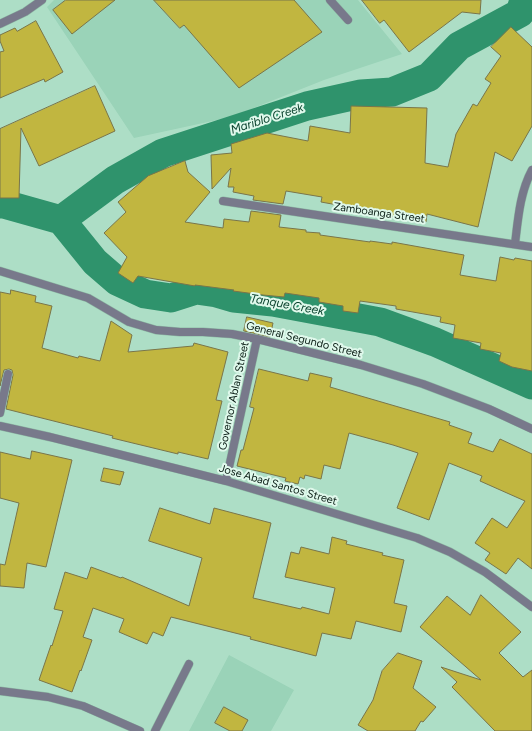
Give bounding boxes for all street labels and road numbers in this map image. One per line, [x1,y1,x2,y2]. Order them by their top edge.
street label: Zamboanga Street [332,200,426,226]
street label: General Segundo Street [245,319,363,361]
street label: Governor Ablan Street [216,341,252,451]
street label: Jose Abad Santos Street [217,462,339,508]

